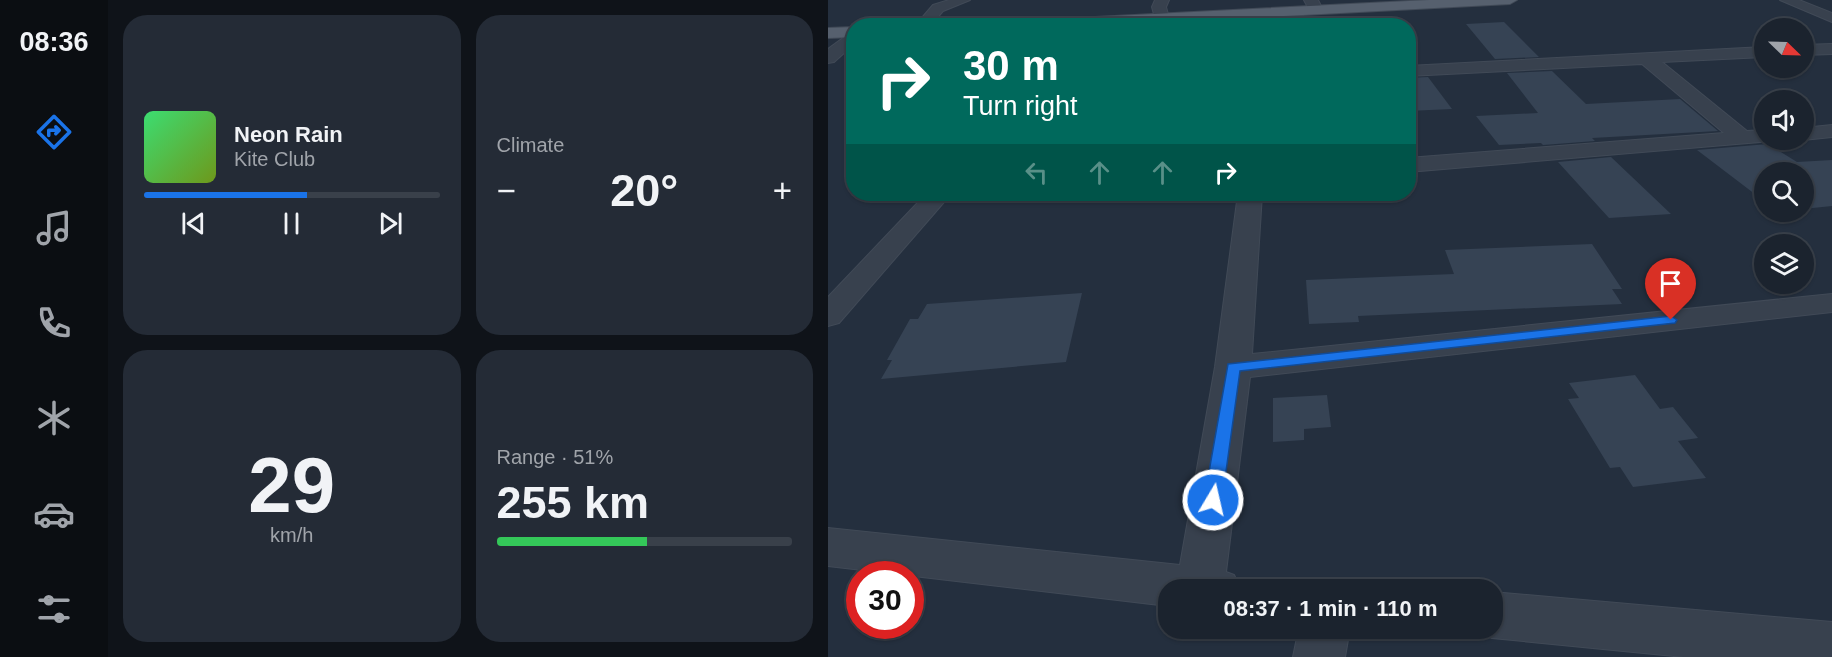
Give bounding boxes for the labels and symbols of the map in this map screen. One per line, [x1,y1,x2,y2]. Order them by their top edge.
north arrow [1754,18,1814,78]
pin [1645,258,1696,320]
position arrow [1181,468,1245,532]
speed limit sign: 30 [846,561,924,639]

